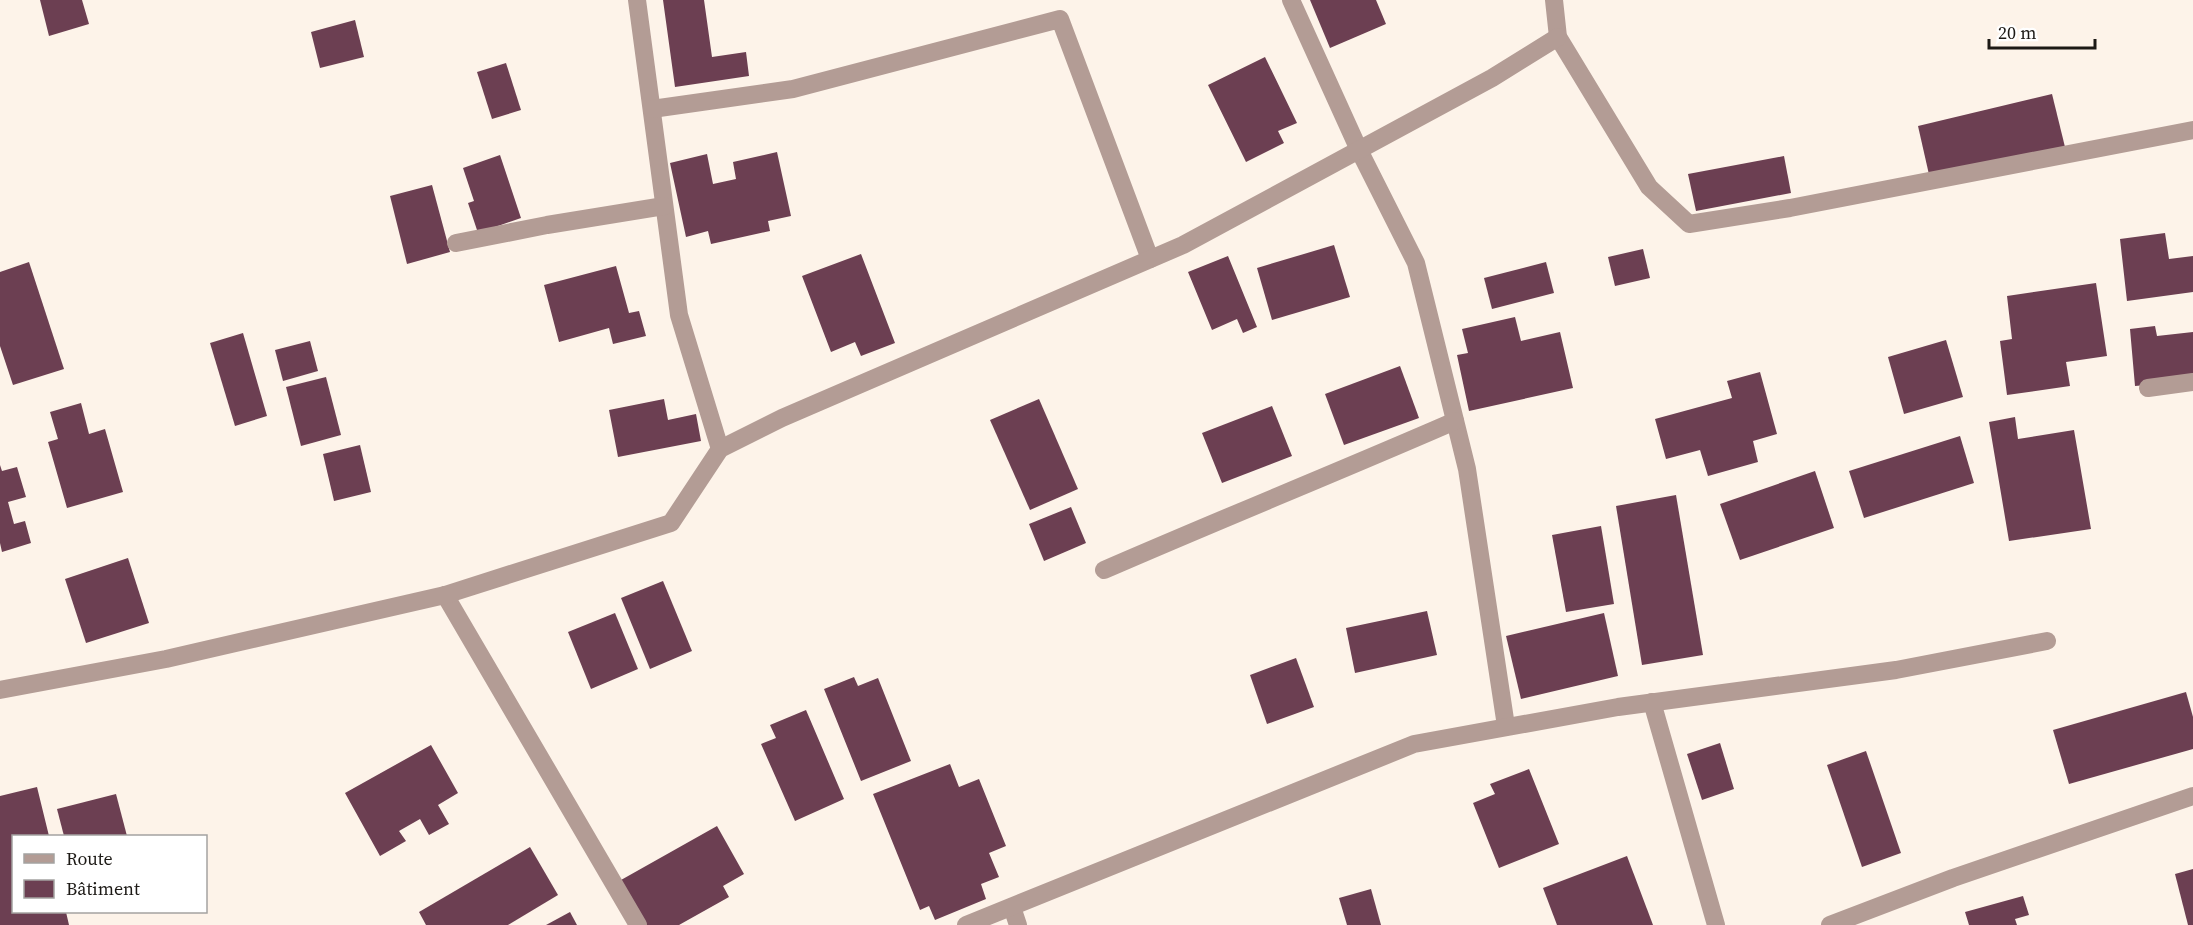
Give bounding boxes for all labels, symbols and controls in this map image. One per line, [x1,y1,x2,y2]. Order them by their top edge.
scale bar [1989,12,2096,50]
text: 20 m [1998,20,2036,45]
legend [12,835,207,913]
text: Route [66,846,113,871]
text: Bâtiment [66,876,140,901]

